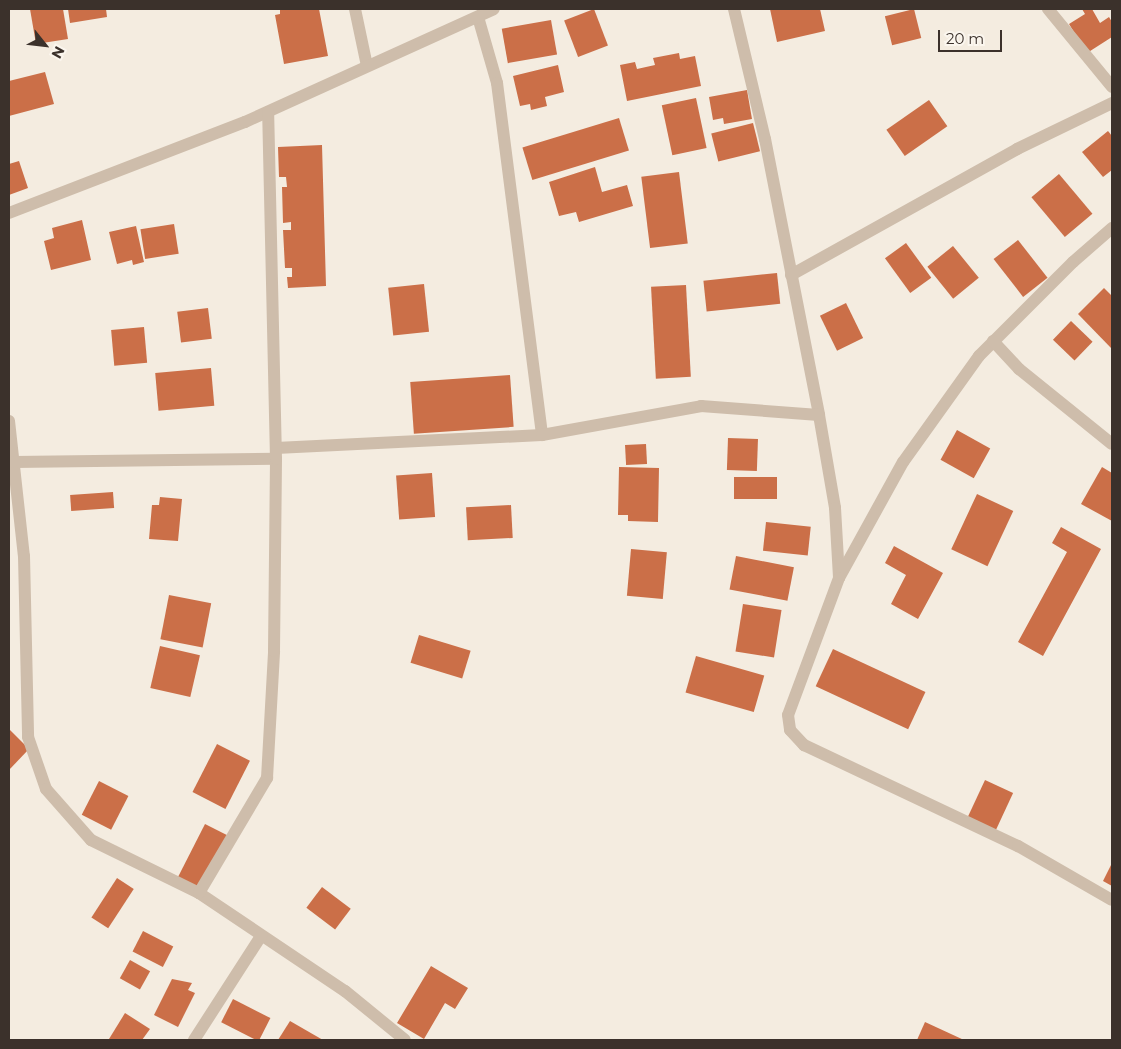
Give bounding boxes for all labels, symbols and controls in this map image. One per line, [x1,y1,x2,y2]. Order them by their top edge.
north arrow [20,20,70,70]
scale bar [941,20,1005,52]
text: 20 m [946,29,984,48]
text: N [48,43,69,62]

